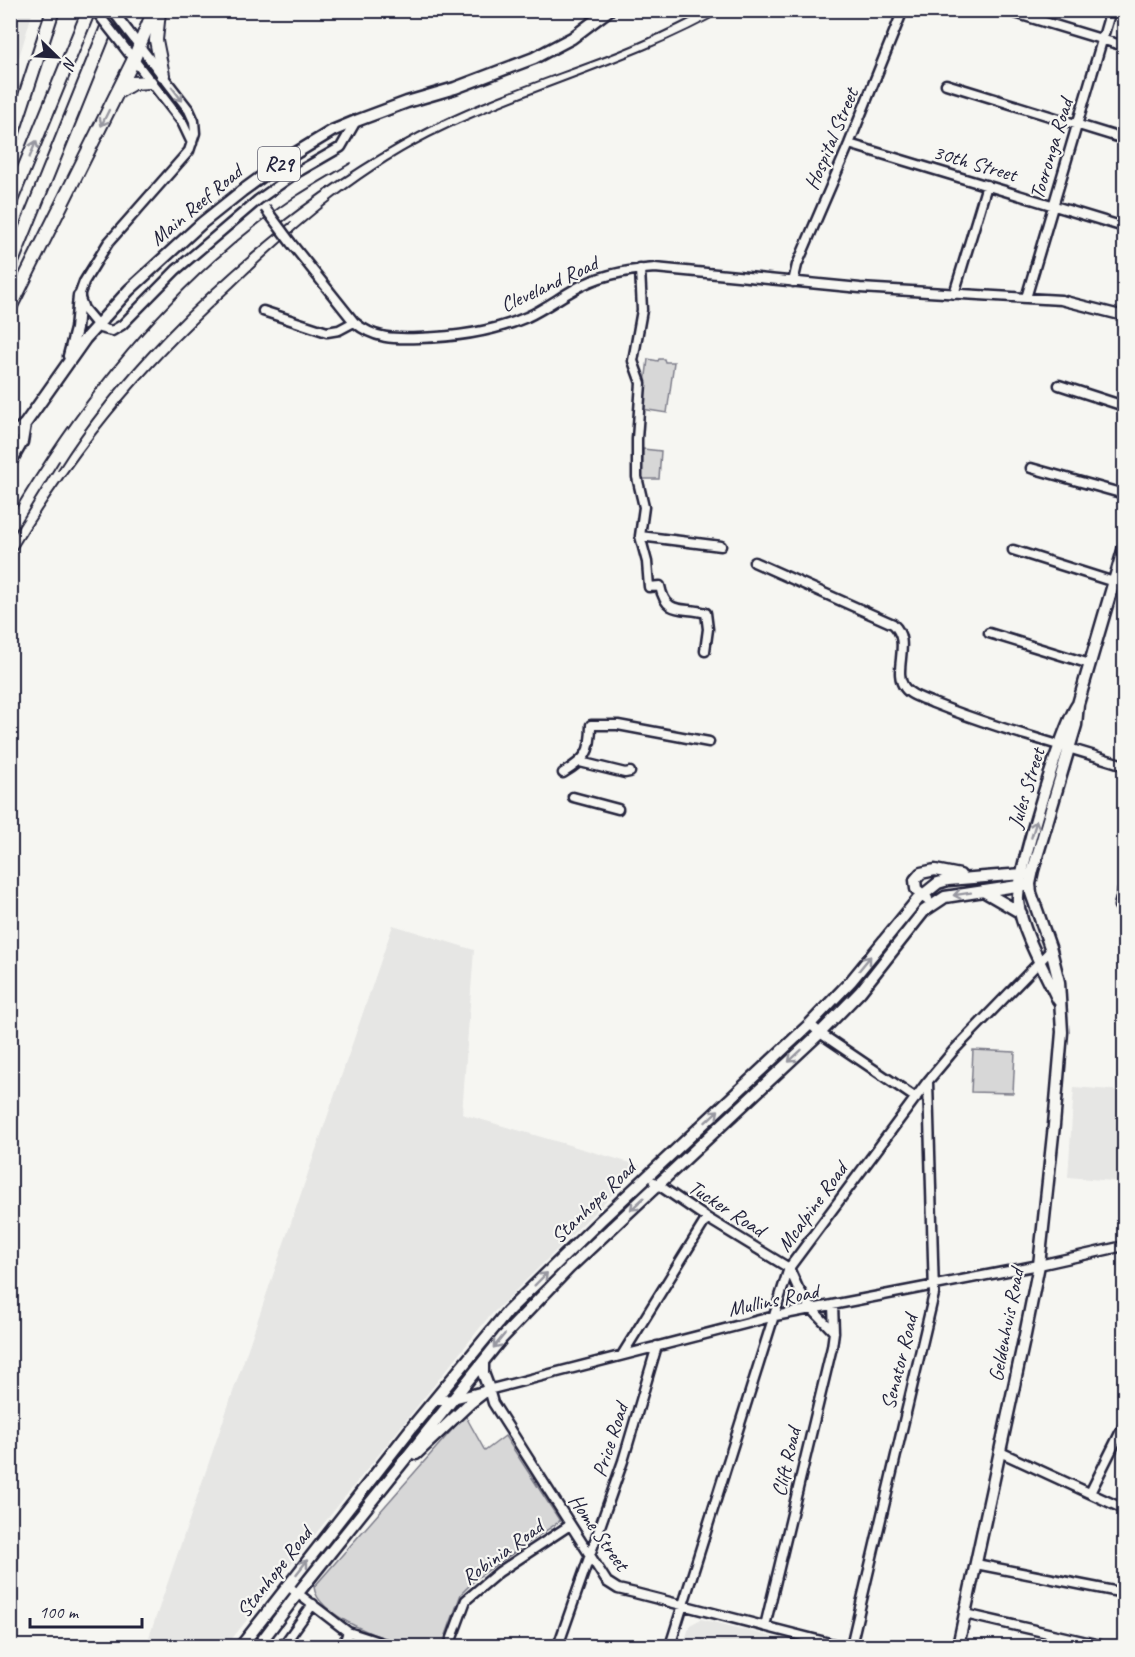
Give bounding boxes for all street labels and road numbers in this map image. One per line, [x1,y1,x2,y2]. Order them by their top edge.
street label: Hospital Street [798,82,865,194]
street label: Tooronga Road [1023,92,1080,203]
street label: 30th Street [930,139,1022,188]
road number: R29 [258,147,300,181]
street label: Main Reef Road [145,157,250,251]
street label: Cleveland Road [496,249,604,318]
street label: Jules Street [1001,743,1051,832]
street label: Stanhope Road [545,1152,644,1249]
street label: Mcalpine Road [771,1154,855,1257]
street label: Tucker Road [684,1174,773,1244]
street label: Geldenhuis Road [982,1264,1030,1384]
street label: Mullins Road [726,1277,824,1322]
street label: Senator Road [875,1308,924,1412]
street label: Price Road [586,1397,635,1480]
street label: Clift Road [766,1422,807,1499]
street label: Home Street [563,1488,636,1577]
street label: Robinia Road [456,1512,551,1590]
street label: Stanhope Road [230,1518,320,1623]

